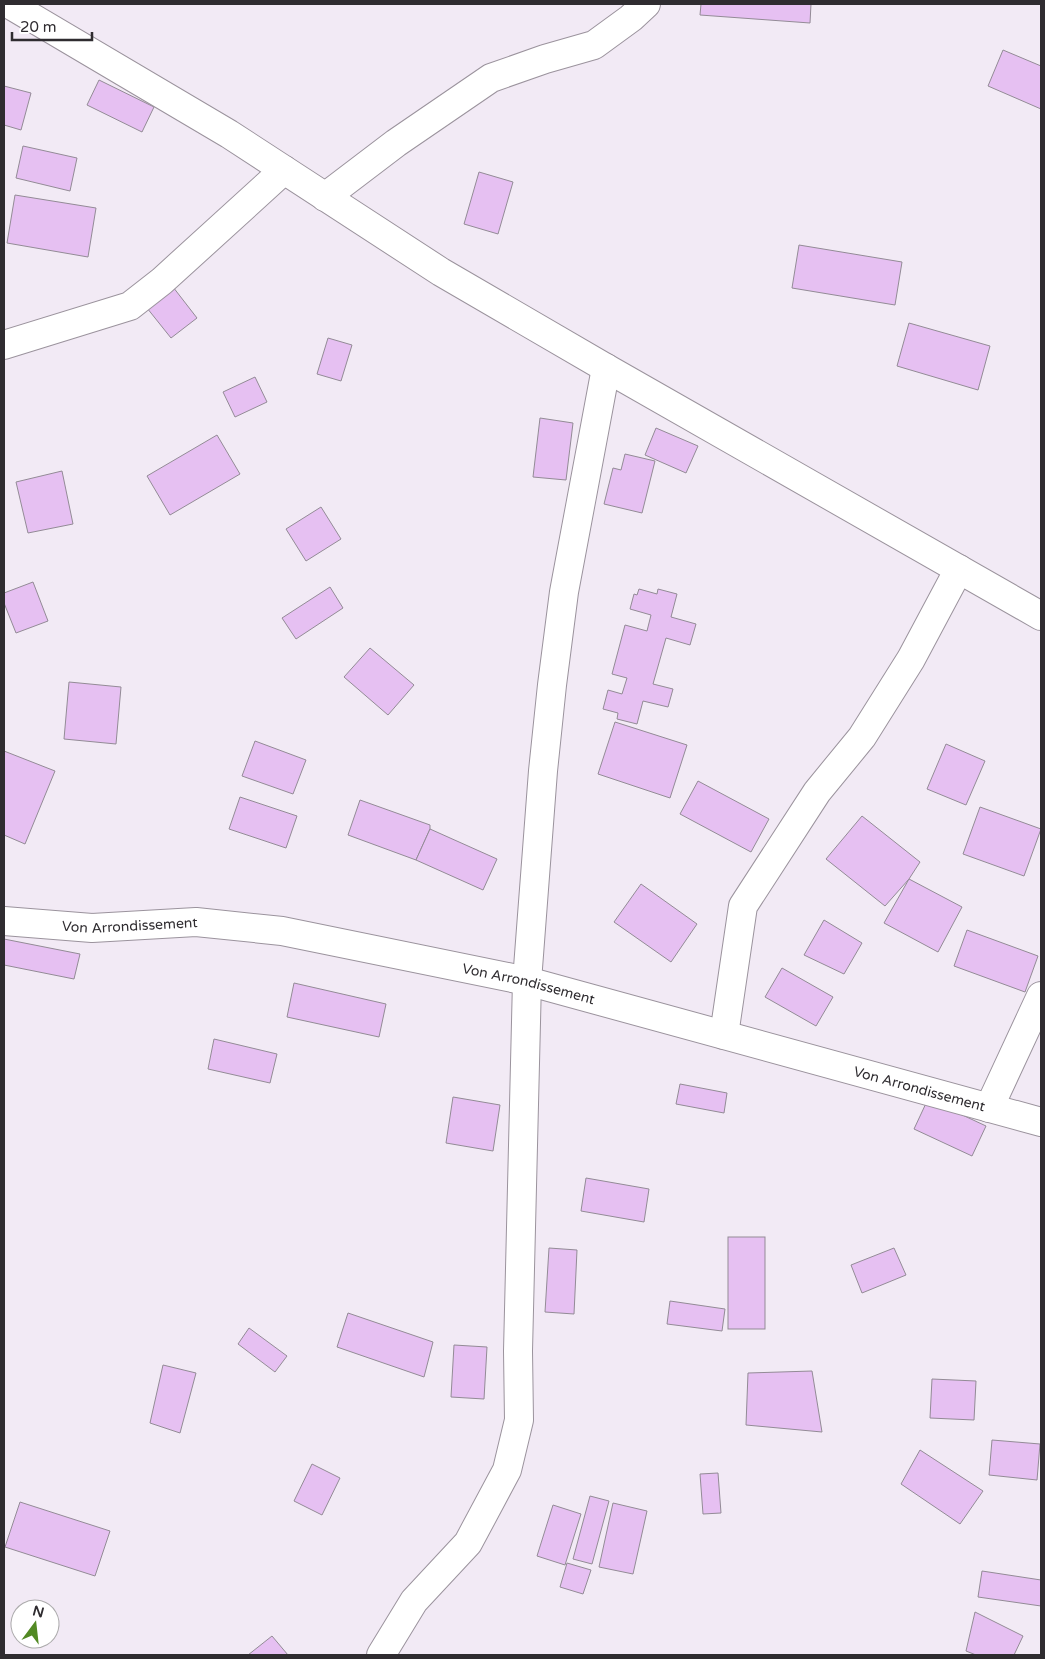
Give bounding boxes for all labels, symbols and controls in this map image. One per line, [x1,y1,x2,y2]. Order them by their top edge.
scale bar [12,10,92,42]
text: 20 m [20,18,57,36]
street label: Von Arrondissement [61,914,199,937]
street label: Von Arrondissement [461,960,597,1008]
street label: Von Arrondissement [852,1063,988,1115]
north arrow [10,1599,60,1649]
text: N [31,1602,46,1622]

